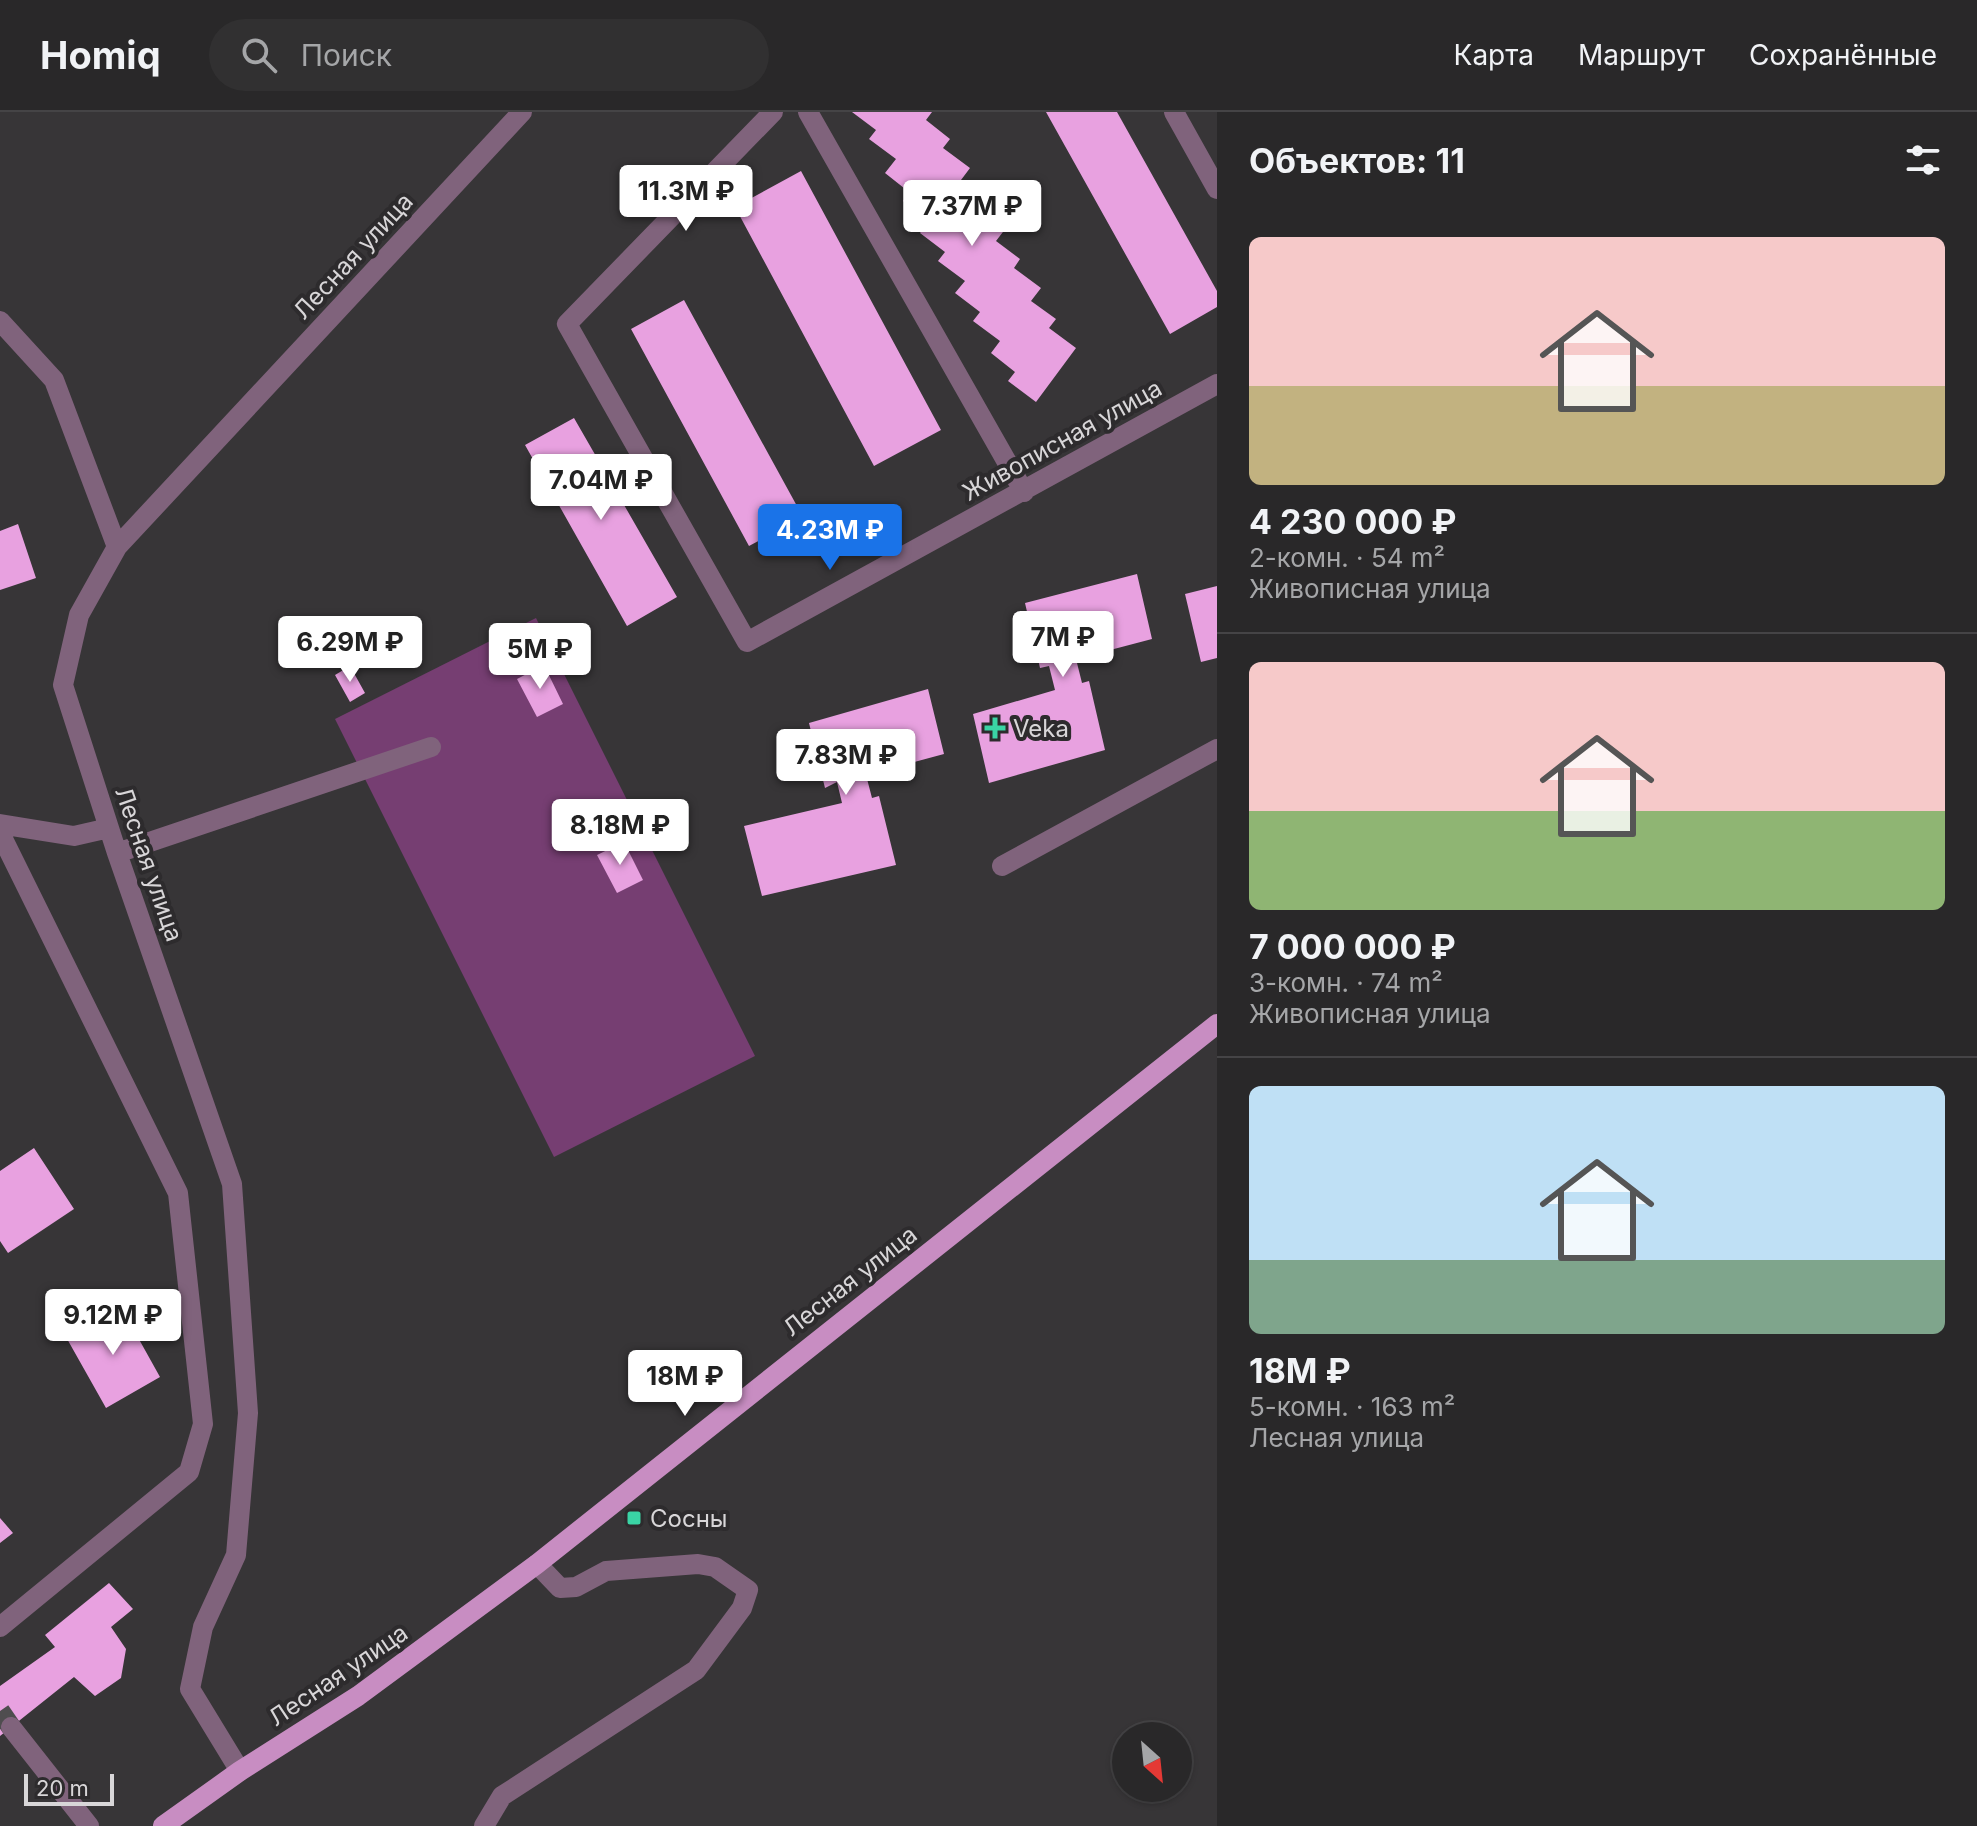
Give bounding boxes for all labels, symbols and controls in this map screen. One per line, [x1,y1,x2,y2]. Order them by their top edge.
search box [209,19,769,91]
text: Homiq [40,32,161,78]
icon: search [237,33,281,77]
text: Поиск [301,37,392,73]
text: Карта [1454,38,1534,72]
text: Маршрут [1578,38,1705,72]
text: Сохранённые [1749,38,1937,72]
icon: filters [1901,138,1945,182]
text: Объектов: 11 [1249,140,1465,181]
pin: 11.3M ₽ [612,165,760,233]
text: 11.3M ₽ [638,175,734,206]
pin: 7.37M ₽ [898,180,1046,248]
street label: Лесная улица [287,187,419,325]
text: 7.37M ₽ [921,190,1023,221]
icon: home [1525,289,1669,433]
street label: Живописная улица [957,373,1167,507]
pin: 7.04M ₽ [527,454,675,522]
text: 7.04M ₽ [549,464,653,495]
text: 4 230 000 ₽ [1249,501,1456,542]
pin: 4.23M ₽ [756,504,904,572]
text: 4.23M ₽ [776,514,884,545]
text: 2-комн. · 54 m² [1249,542,1445,573]
text: Живописная улица [1249,573,1491,604]
pin: 7M ₽ [1016,611,1110,679]
pin: 6.29M ₽ [276,616,424,684]
text: 7M ₽ [1031,621,1095,652]
pin: 5M ₽ [493,623,587,691]
text: 6.29M ₽ [296,626,404,657]
text: 5M ₽ [507,633,573,664]
place label: Veka [1013,714,1069,743]
icon: home [1525,714,1669,858]
marker: Veka [984,717,1006,739]
pin: 7.83M ₽ [772,729,920,797]
text: 7.83M ₽ [794,739,898,770]
street label: Лесная улица [109,783,189,945]
pin: 8.18M ₽ [546,799,694,867]
text: 8.18M ₽ [570,809,670,840]
text: 7 000 000 ₽ [1249,926,1456,967]
text: 3-комн. · 74 m² [1249,967,1443,998]
text: Живописная улица [1249,998,1491,1029]
icon: home [1525,1138,1669,1282]
street label: Лесная улица [777,1220,923,1342]
pin: 9.12M ₽ [39,1289,187,1357]
text: 9.12M ₽ [63,1299,163,1330]
pin: 18M ₽ [629,1350,741,1418]
text: 18M ₽ [1249,1350,1351,1391]
text: 18M ₽ [646,1360,724,1391]
text: 5-комн. · 163 m² [1249,1391,1455,1422]
text: Лесная улица [1249,1422,1424,1453]
place label: Сосны [650,1504,728,1533]
marker: Сосны [625,1509,643,1527]
street label: Лесная улица [263,1618,413,1732]
north arrow [1112,1722,1192,1802]
map controls [1112,1722,1192,1802]
scale bar [24,1770,114,1806]
text: 20 m [36,1775,89,1801]

